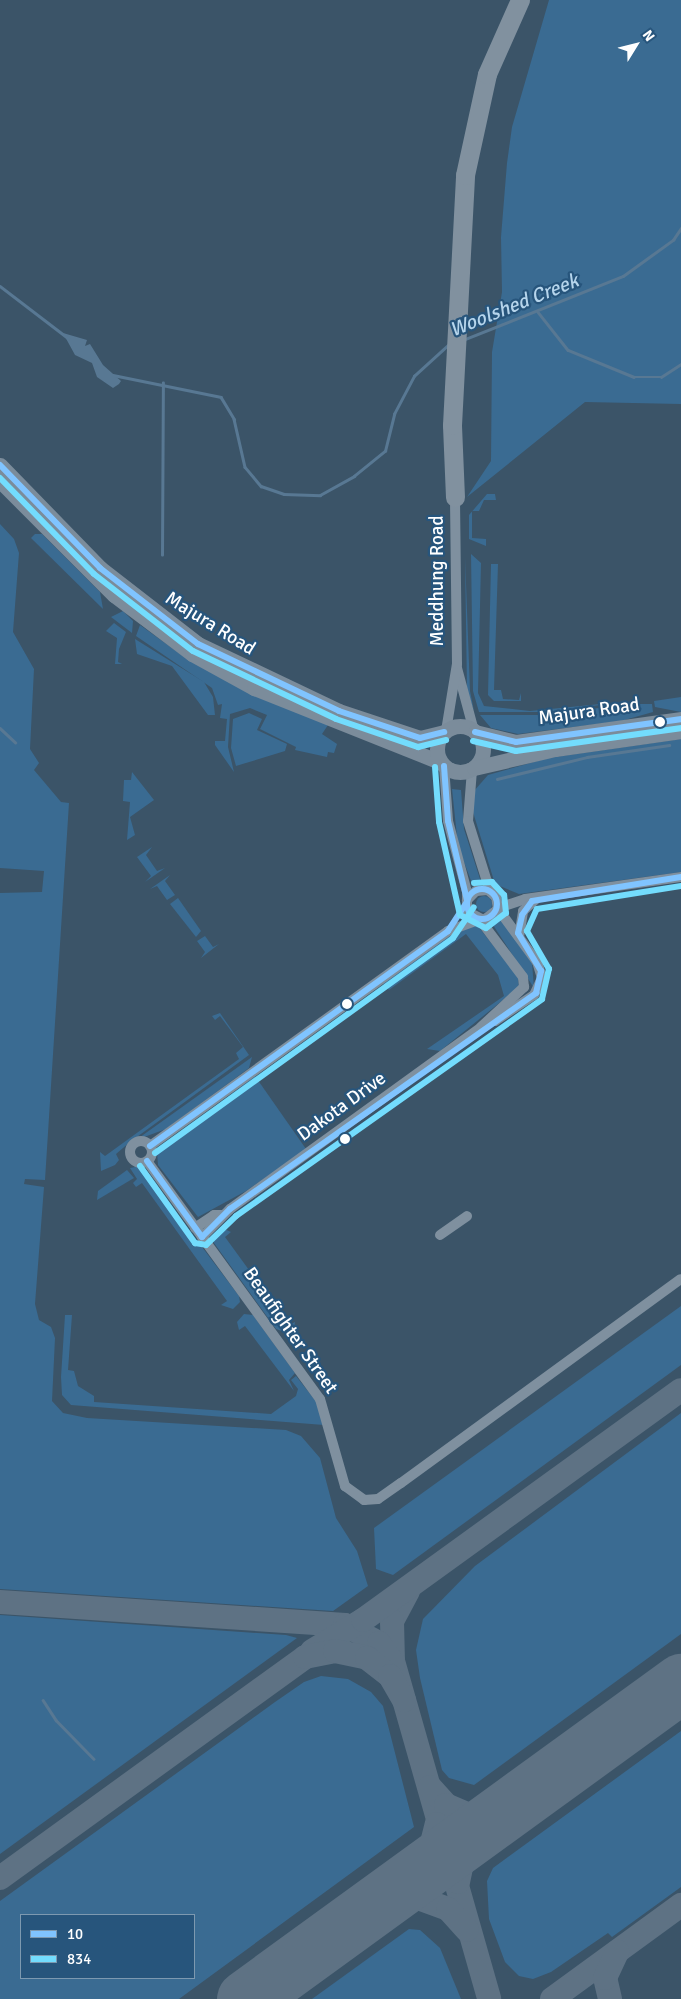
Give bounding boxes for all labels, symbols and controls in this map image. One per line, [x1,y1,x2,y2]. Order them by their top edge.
north arrow [611,20,661,70]
text: N [639,27,658,45]
water label: Woolshed Creek [446,268,582,342]
street label: Meddhung Road [427,516,449,646]
street label: Majura Road [161,587,259,661]
street label: Majura Road [537,694,641,730]
unlabelled marker [655,717,665,727]
unlabelled marker [342,999,352,1009]
street label: Dakota Drive [293,1067,391,1147]
unlabelled marker [340,1134,350,1144]
street label: Beaufighter Street [238,1263,342,1399]
legend [20,1914,195,1979]
text: 10 [67,1925,83,1943]
text: 834 [67,1950,91,1968]

